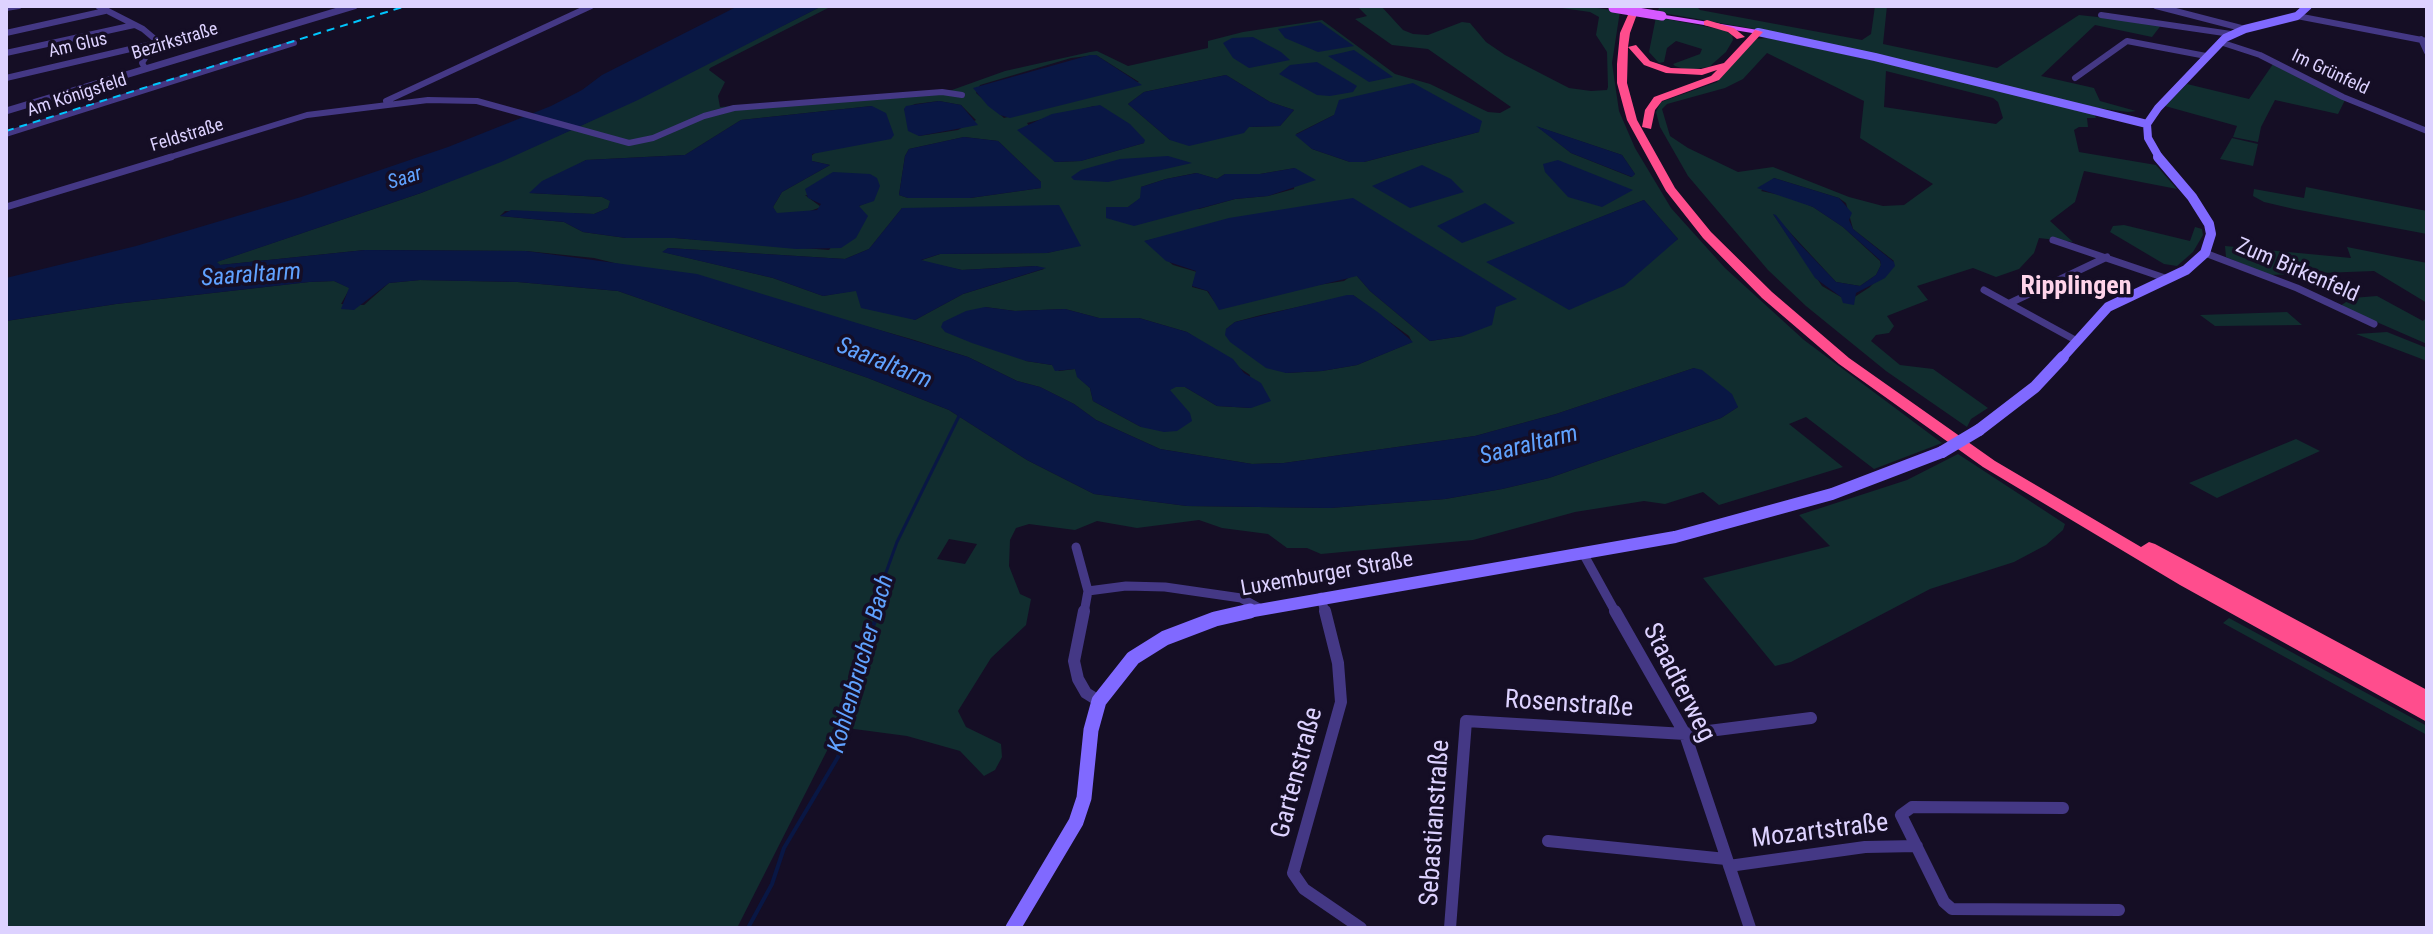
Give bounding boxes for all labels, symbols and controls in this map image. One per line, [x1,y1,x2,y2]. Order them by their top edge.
street label: Bezirkstraße [129,19,221,65]
street label: Am Glus [46,29,110,63]
street label: Im Grünfeld [2288,46,2372,100]
street label: Am Königsfeld [24,70,130,122]
street label: Feldstraße [148,115,226,157]
water label: Saar [385,162,425,196]
street label: Zum Birkenfeld [2232,233,2362,309]
water label: Saaraltarm [200,258,302,294]
district label: Ripplingen [2021,271,2131,303]
water label: Saaraltarm [832,332,936,396]
water label: Saaraltarm [1477,420,1581,472]
street label: Luxemburger Straße [1239,547,1415,603]
water label: Kohlenbrucher Bach [823,572,901,756]
street label: Staadterweg [1635,618,1721,748]
street label: Rosenstraße [1504,685,1634,725]
street label: Gartenstraße [1266,704,1330,842]
street label: Sebastianstraße [1415,739,1457,907]
street label: Mozartstraße [1750,808,1890,856]

